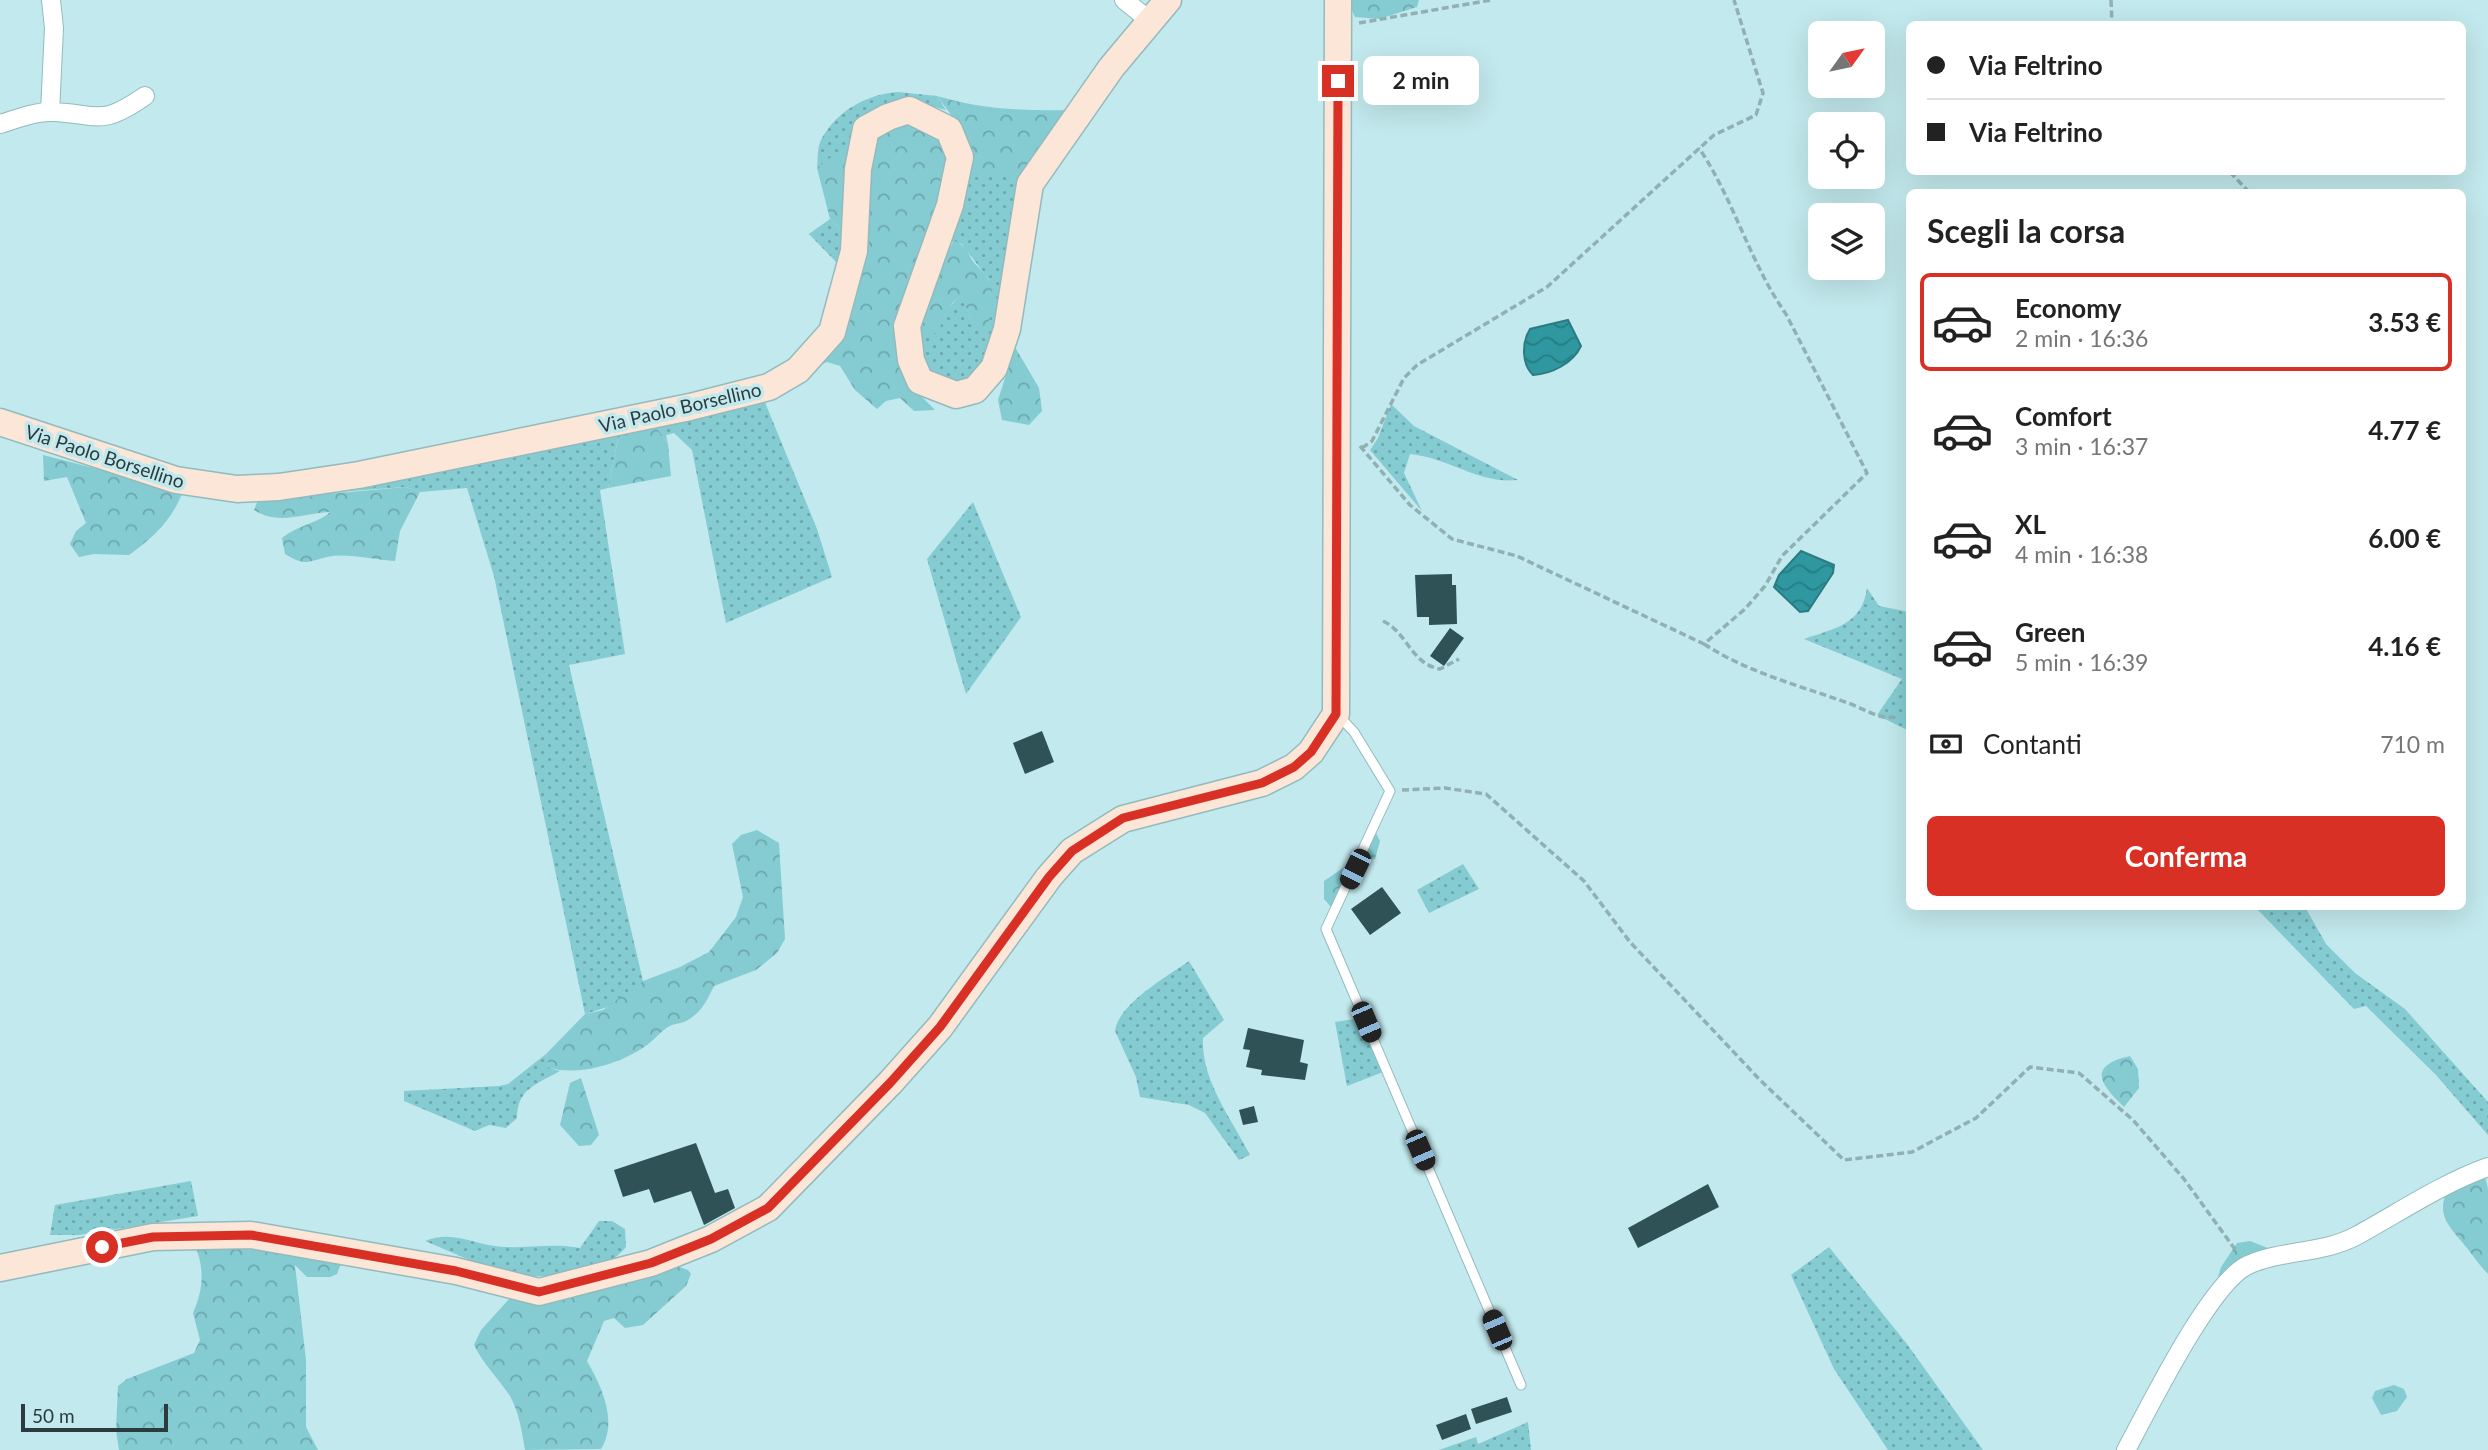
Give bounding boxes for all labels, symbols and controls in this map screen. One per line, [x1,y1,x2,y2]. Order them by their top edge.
north arrow [1808,21,1885,98]
map controls [1808,21,1885,280]
text: Via Feltrino [1969,49,2103,81]
callout: 2 min [1362,56,1478,106]
route end [1322,65,1354,97]
text: 2 min [1392,66,1450,94]
button: locate [1808,112,1885,189]
text: Via Feltrino [1969,116,2103,148]
button: layers [1808,203,1885,280]
text: Scegli la corsa [1927,211,2125,250]
icon: car [1931,291,1994,354]
text: Economy [2015,292,2121,324]
text: 3.53 € [2368,306,2441,338]
text: 2 min · 16:36 [2015,324,2148,352]
street label: Via Paolo Borsellino [596,377,764,437]
icon: car [1931,399,1994,462]
text: Comfort [2015,400,2112,432]
text: 4.77 € [2368,414,2441,446]
street label: Via Paolo Borsellino [22,419,188,493]
text: 3 min · 16:37 [2015,432,2148,460]
icon: car [1931,507,1994,570]
text: XL [2015,508,2046,540]
text: 6.00 € [2368,522,2441,554]
text: 4 min · 16:38 [2015,540,2148,568]
icon: car [1931,615,1994,678]
text: Green [2015,616,2085,648]
text: 4.16 € [2368,630,2441,662]
text: 5 min · 16:39 [2015,648,2148,676]
icon: cash [1927,725,1965,763]
text: Contanti [1983,728,2082,760]
text: 710 m [2380,730,2445,758]
button: Conferma [1927,816,2445,896]
car [1337,846,1374,892]
car [1349,999,1384,1045]
car [1403,1127,1438,1173]
route start [86,1231,118,1263]
car [1480,1307,1515,1353]
scale bar [21,1401,168,1433]
text: 50 m [32,1404,75,1427]

